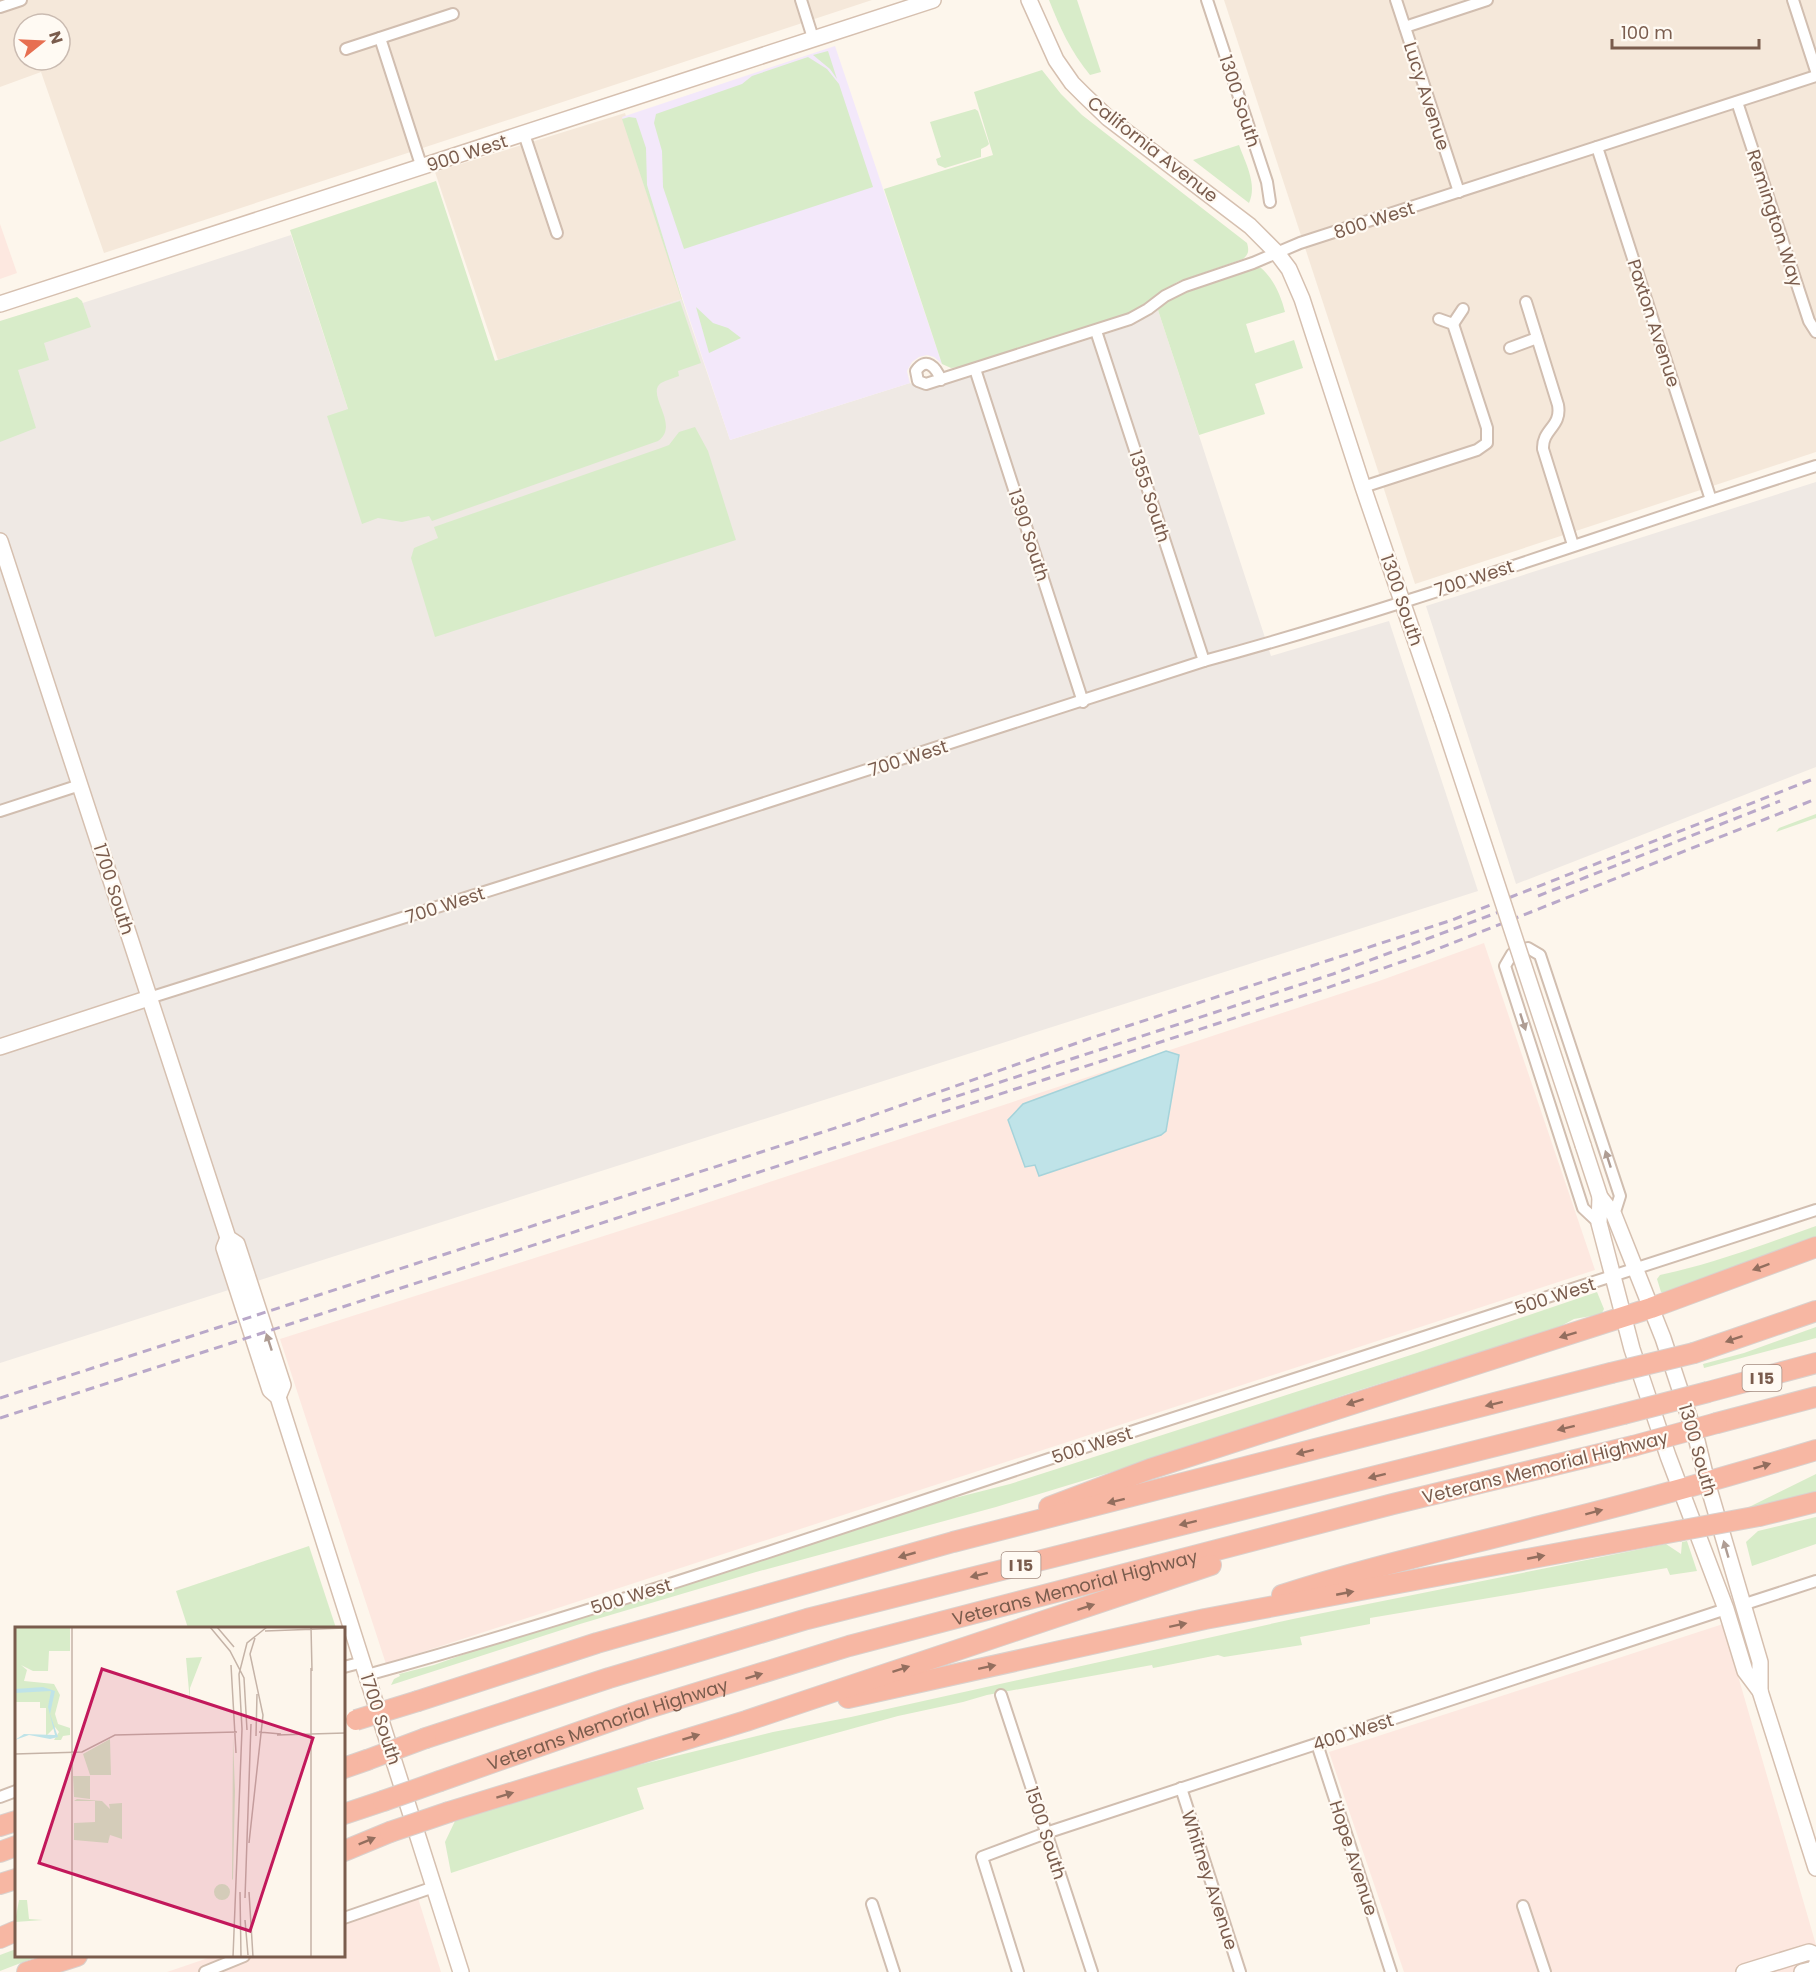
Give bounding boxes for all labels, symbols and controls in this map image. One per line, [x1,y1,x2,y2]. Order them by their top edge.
north arrow [12,12,72,72]
scale bar [1612,12,1759,50]
text: 100 m [1621,20,1673,45]
text: N [43,28,69,47]
street label: Lucy Avenue [1398,39,1456,153]
street label: 1300 South [1213,52,1267,150]
street label: California Avenue [1082,90,1224,208]
street label: 900 West [423,128,511,178]
street label: Remington Way [1741,146,1809,290]
street label: 800 West [1330,195,1418,245]
street label: Paxton Avenue [1622,256,1686,390]
street label: 1355 South [1123,447,1177,545]
street label: 1390 South [1002,486,1056,584]
street label: 1300 South [1375,551,1429,649]
street label: 700 West [1431,553,1517,603]
street label: 700 West [865,733,951,783]
street label: 1700 South [87,840,141,938]
street label: 700 West [402,880,488,930]
one-way arrow [1519,1013,1529,1031]
one-way arrow [1603,1150,1612,1168]
one-way arrow [1752,1263,1770,1273]
street label: 500 West [1511,1271,1599,1321]
one-way arrow [1559,1331,1577,1340]
one-way arrow [264,1333,273,1351]
one-way arrow [1725,1335,1743,1345]
road number: I 15 [1742,1365,1782,1391]
one-way arrow [1346,1398,1364,1407]
one-way arrow [1484,1399,1503,1409]
street label: 1300 South [1673,1401,1723,1499]
street label: 500 West [1048,1420,1136,1470]
street label: Veterans Memorial Highway [1419,1424,1671,1510]
one-way arrow [1557,1424,1576,1434]
one-way arrow [1296,1448,1314,1458]
one-way arrow [1753,1461,1771,1470]
one-way arrow [1368,1471,1386,1481]
one-way arrow [1107,1496,1125,1506]
one-way arrow [1585,1506,1604,1516]
one-way arrow [1179,1518,1197,1528]
one-way arrow [1721,1539,1730,1557]
street label: Veterans Memorial Highway [949,1543,1200,1631]
one-way arrow [898,1551,916,1560]
road number: I 15 [1002,1552,1040,1578]
one-way arrow [1527,1552,1546,1561]
one-way arrow [969,1571,988,1581]
street label: 500 West [587,1572,675,1620]
one-way arrow [1335,1588,1354,1597]
one-way arrow [1077,1602,1095,1611]
one-way arrow [1168,1620,1187,1630]
inset map [15,1627,345,1957]
one-way arrow [978,1662,997,1672]
one-way arrow [892,1664,910,1673]
street label: 1700 South [354,1670,408,1768]
one-way arrow [745,1670,763,1680]
street label: Veterans Memorial Highway [484,1672,731,1776]
street label: 400 West [1309,1707,1397,1757]
one-way arrow [682,1732,700,1741]
street label: 1500 South [1019,1783,1073,1883]
one-way arrow [496,1789,514,1799]
street label: Hope Avenue [1324,1797,1384,1919]
street label: Whitney Avenue [1176,1807,1244,1953]
one-way arrow [358,1836,376,1845]

